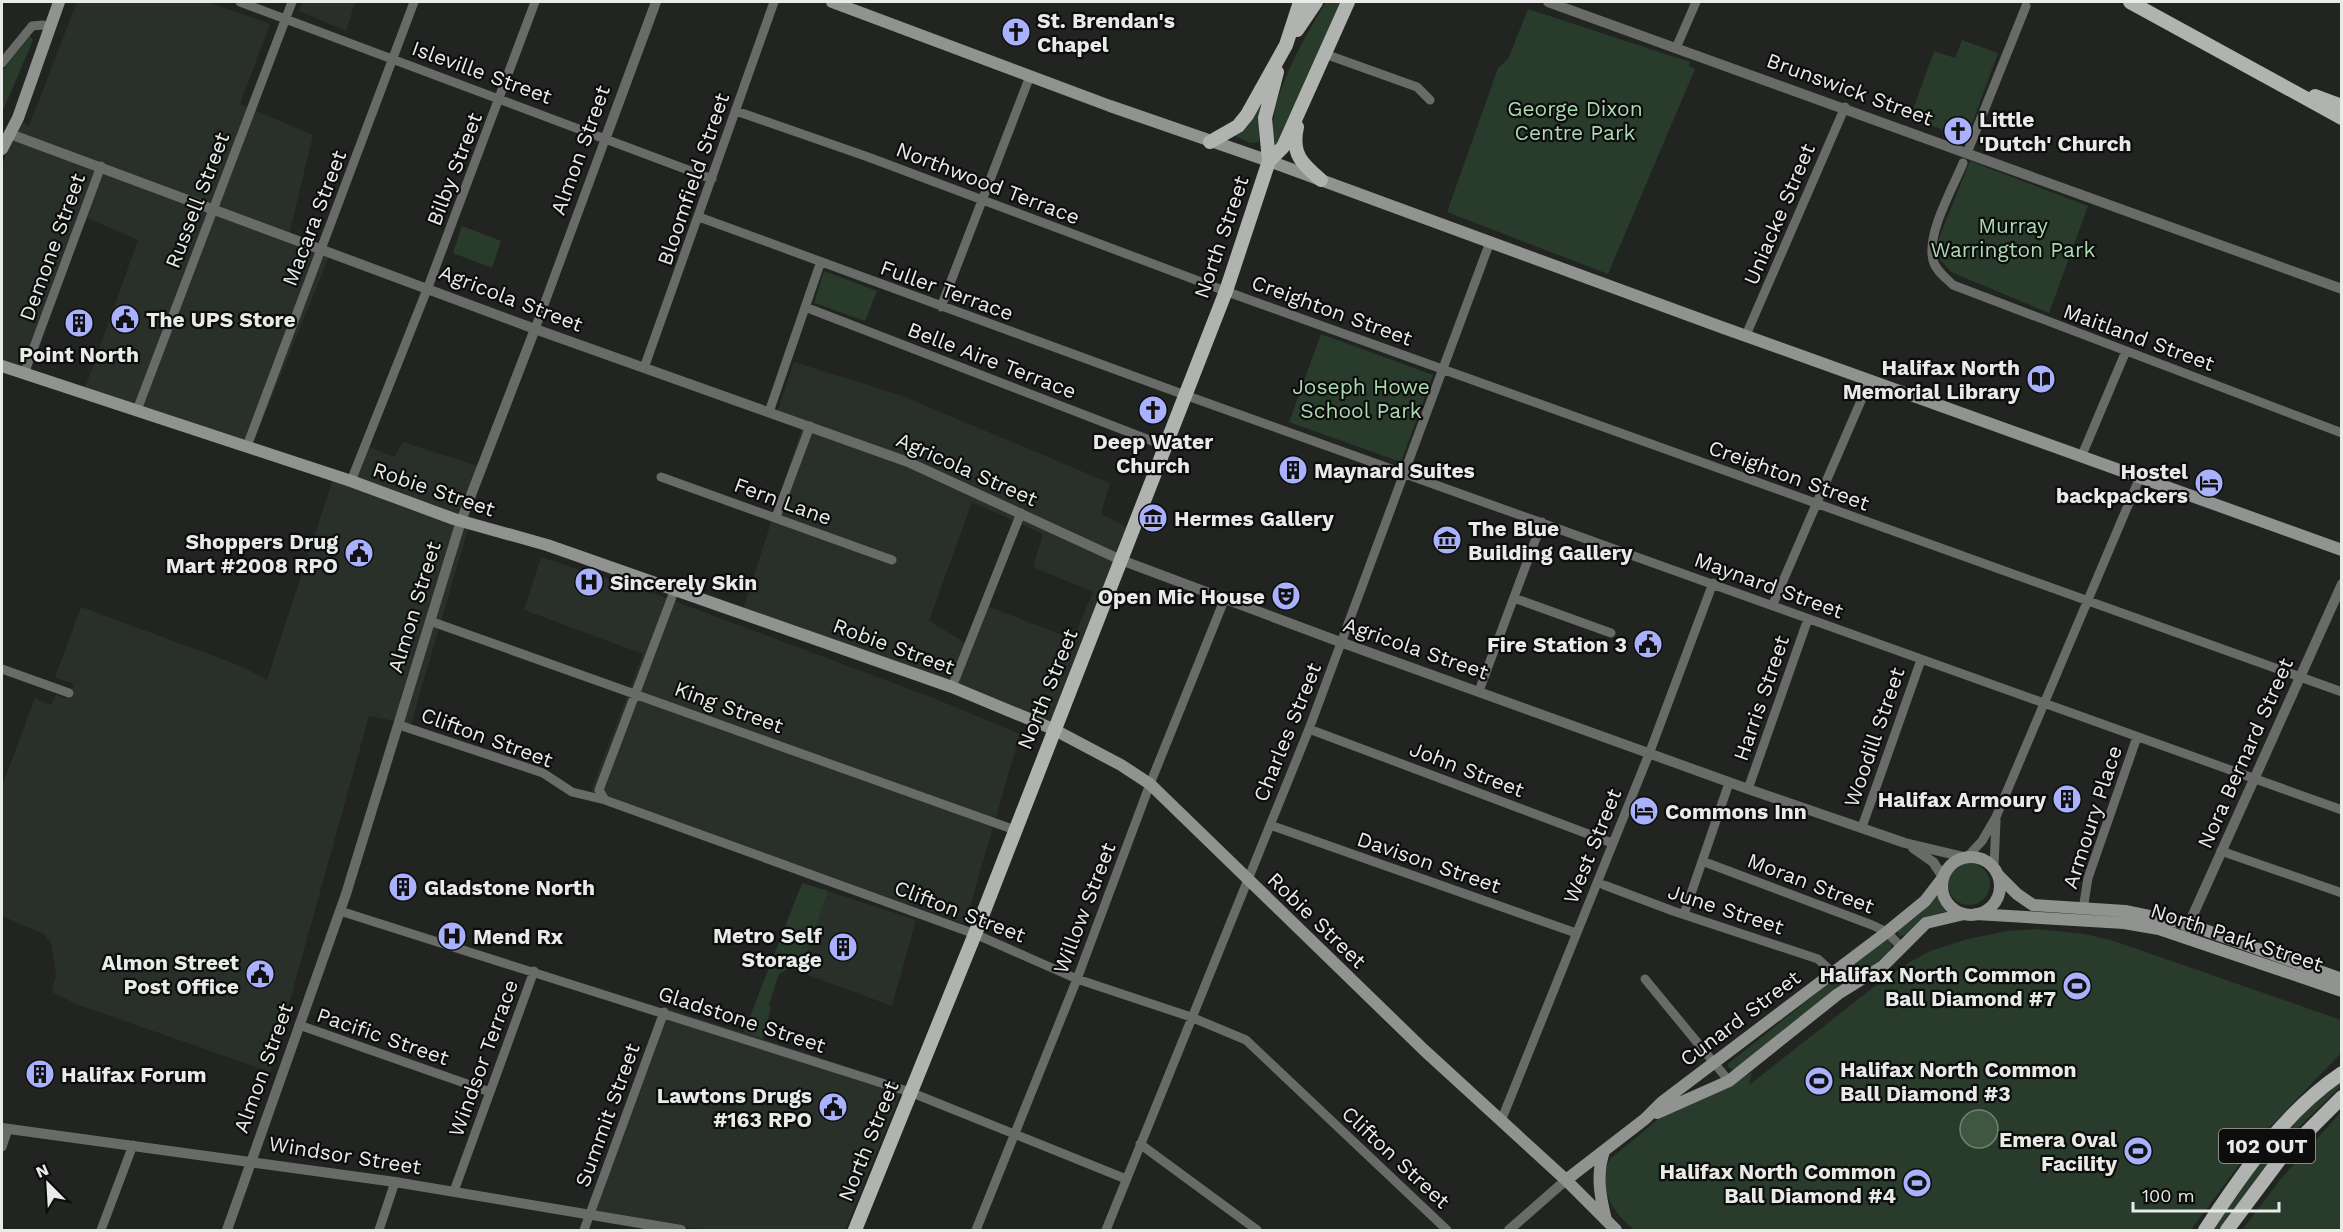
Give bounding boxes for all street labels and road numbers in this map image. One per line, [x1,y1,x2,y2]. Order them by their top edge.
street label: Isleville Street [409,35,556,109]
street label: Brunswick Street [1763,47,1937,131]
street label: Almon Street [545,82,615,218]
street label: Bloomfield Street [652,89,734,269]
street label: Bilby Street [421,109,487,229]
street label: Russell Street [160,128,234,271]
street label: Northwood Terrace [893,136,1083,230]
street label: Uniacke Street [1738,139,1820,288]
street label: Macara Street [277,146,351,289]
street label: Demone Street [14,170,90,324]
street label: North Street [1188,172,1254,302]
street label: Fuller Terrace [877,254,1017,326]
street label: Agricola Street [436,259,586,337]
street label: Creighton Street [1248,269,1416,351]
street label: Maitland Street [2060,298,2218,376]
street label: Belle Aire Terrace [904,316,1080,404]
street label: Agricola Street [893,427,1042,511]
street label: Creighton Street [1705,434,1873,516]
street label: Robie Street [370,456,499,522]
street label: Fern Lane [731,472,835,530]
street label: Almon Street [382,538,446,676]
street label: Maynard Street [1691,546,1847,624]
street label: Agricola Street [1340,611,1492,685]
street label: Robie Street [830,612,958,680]
street label: North Street [1011,625,1083,753]
street label: Harris Street [1728,632,1794,764]
street label: Nora Bernard Street [2192,654,2298,852]
street label: Charles Street [1248,659,1326,805]
street label: Woodill Street [1838,664,1910,810]
street label: King Street [671,676,787,738]
street label: Clifton Street [418,702,556,772]
street label: John Street [1406,736,1528,802]
street label: Armoury Place [2057,742,2127,892]
street label: West Street [1558,785,1626,907]
street label: Davison Street [1354,826,1504,898]
street label: Willow Street [1048,839,1121,977]
street label: Moran Street [1744,847,1878,919]
street label: Robie Street [1262,867,1372,973]
street label: Clifton Street [891,875,1029,948]
street label: June Street [1665,879,1787,940]
street label: North Park Street [2148,897,2327,977]
street label: Cunard Street [1675,965,1805,1071]
street label: Windsor Terrace [443,976,523,1140]
street label: Gladstone Street [655,980,829,1058]
street label: Almon Street [228,1000,298,1136]
street label: Pacific Street [314,1002,453,1070]
street label: Summit Street [569,1040,645,1190]
street label: North Street [832,1077,904,1205]
street label: Clifton Street [1337,1101,1455,1213]
road number: 102 OUT [2219,1129,2315,1163]
street label: Windsor Street [267,1131,423,1179]

